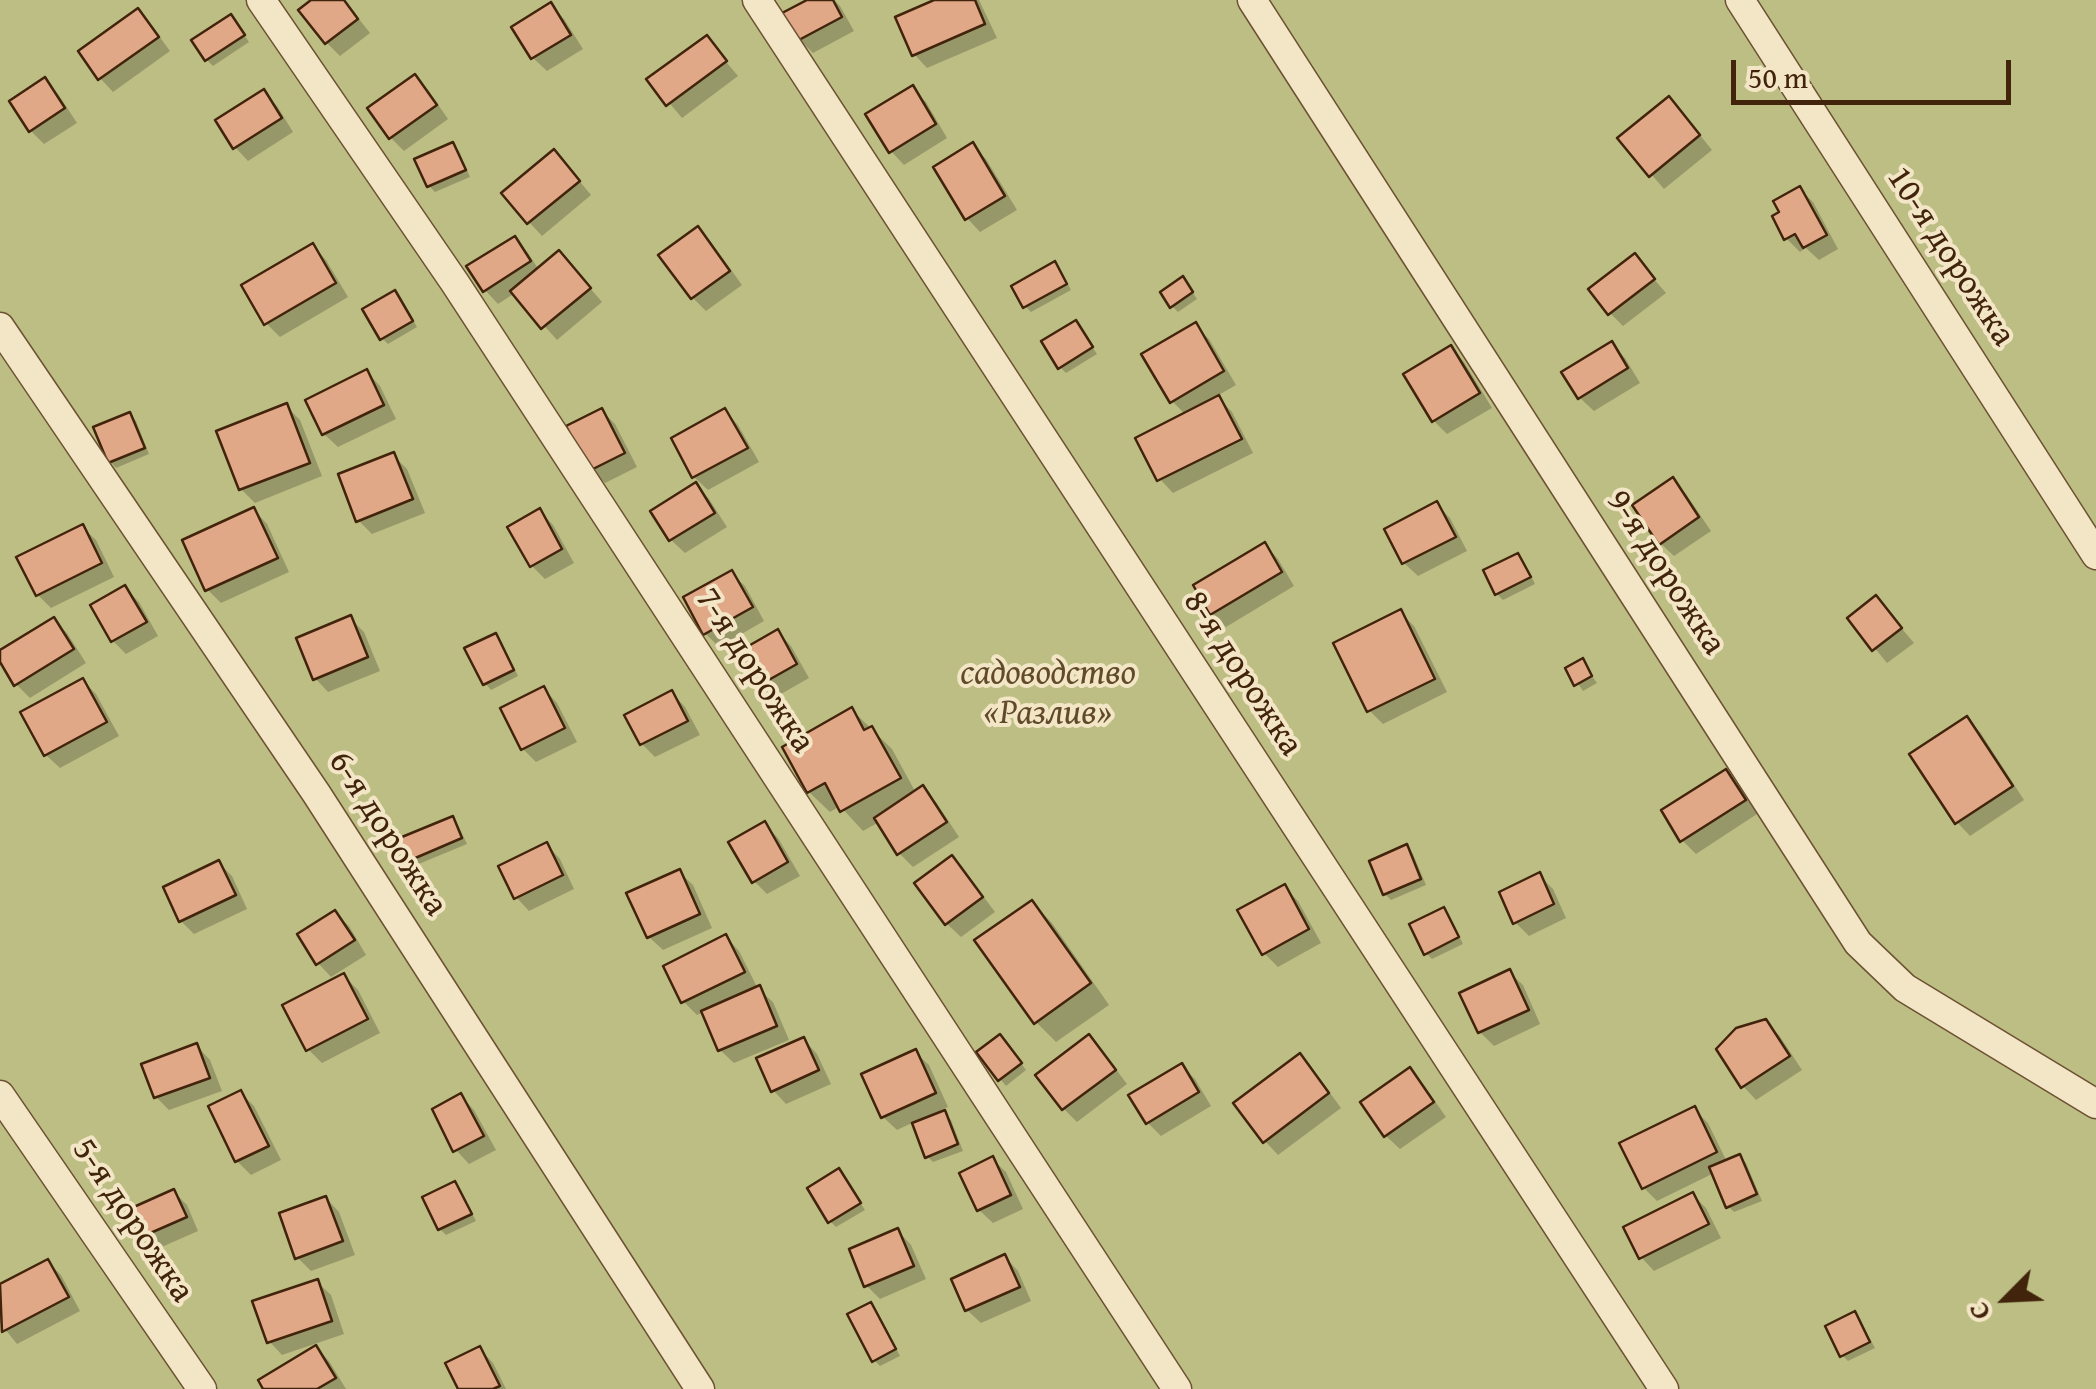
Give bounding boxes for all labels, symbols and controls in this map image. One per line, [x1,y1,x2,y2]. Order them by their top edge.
scale bar [1736,40,2016,102]
text: 50 m [1748,55,1808,99]
street label: 10-я дорожка [1876,159,2024,355]
street label: 9-я дорожка [1596,483,1734,663]
street label: 7-я дорожка [685,581,823,761]
street label: 8-я дорожка [1173,584,1311,764]
park label: садоводство «Разлив» [960,653,1136,735]
street label: 6-я дорожка [318,744,456,924]
street label: 5-я дорожка [62,1131,202,1311]
north arrow [1956,1249,2056,1349]
text: С [1956,1296,2000,1327]

